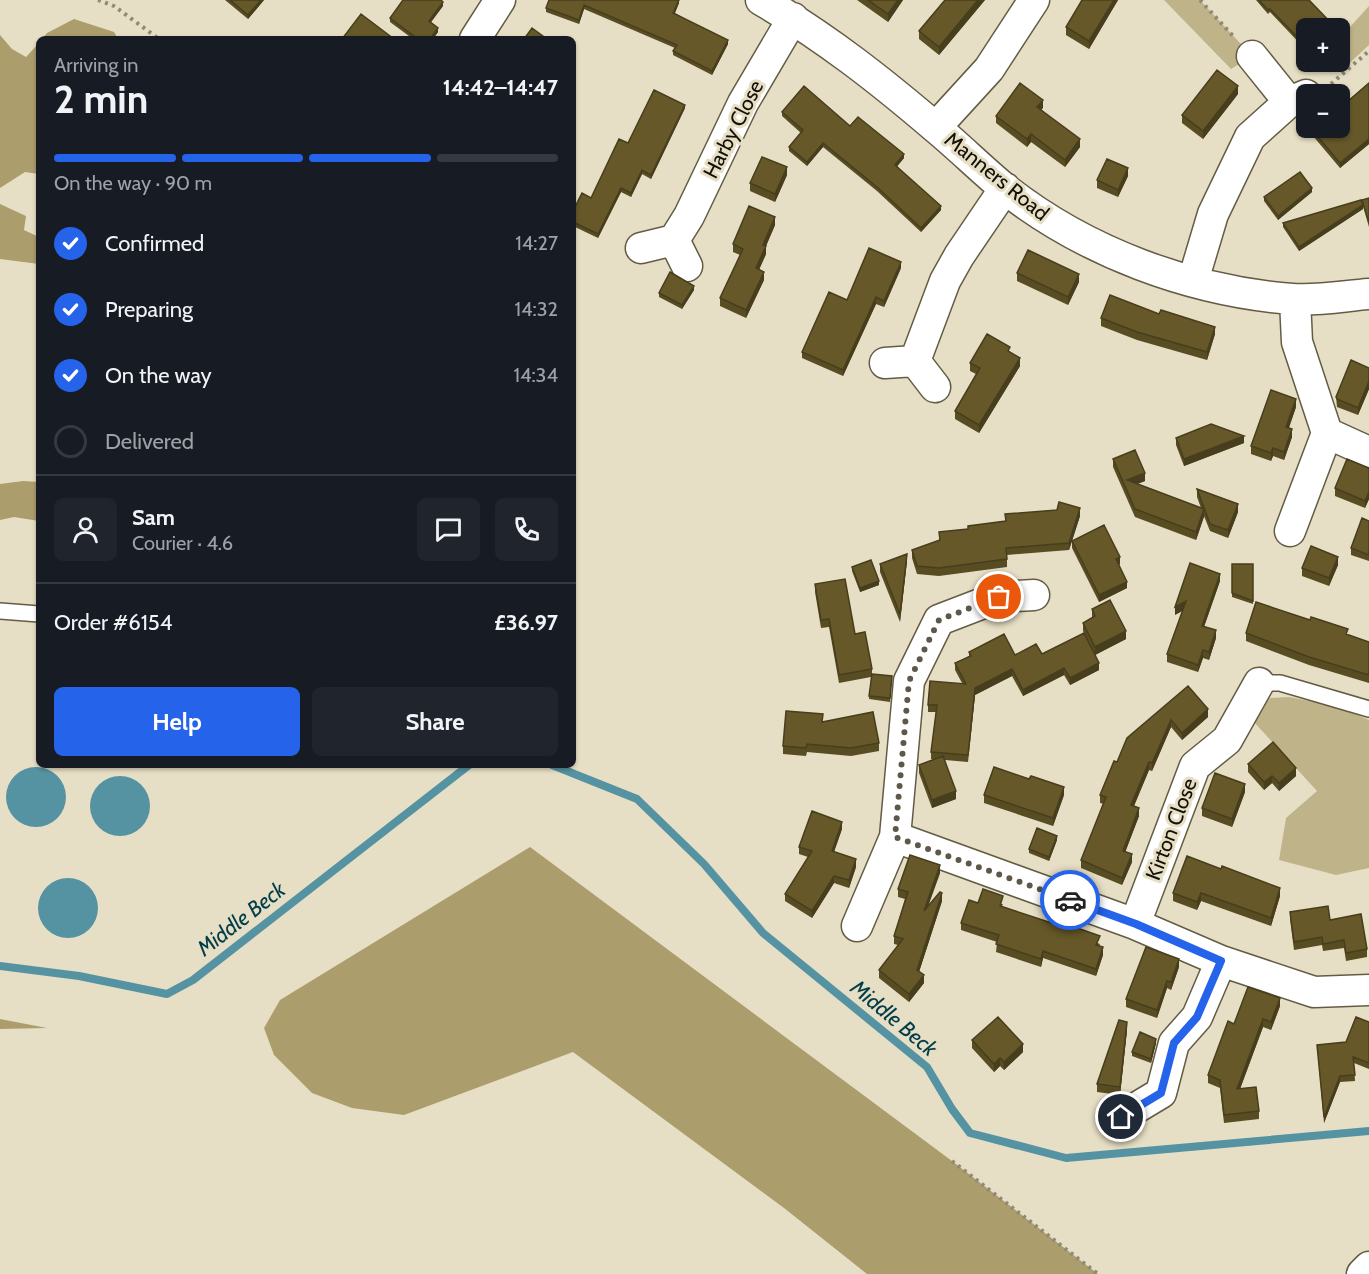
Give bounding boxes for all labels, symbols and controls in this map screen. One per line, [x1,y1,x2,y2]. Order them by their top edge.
map controls [1296,18,1350,138]
button: + [1296,18,1350,72]
text: Arriving in [54,53,138,77]
text: 14:42–14:47 [443,74,558,101]
text: 2 min [54,75,148,123]
street label: Harby Close [698,75,769,182]
button: − [1296,84,1350,138]
street label: Manners Road [940,126,1054,226]
text: On the way · 90 m [54,171,212,195]
icon: check [54,227,87,260]
text: Confirmed [105,230,204,257]
text: 14:27 [515,231,558,255]
icon: check [54,293,87,326]
text: Preparing [105,296,193,323]
text: 14:32 [514,297,558,321]
icon: check [54,359,87,392]
text: On the way [105,362,212,389]
text: 14:34 [513,363,558,387]
text: Delivered [105,428,194,455]
button: person [54,498,117,561]
button: chat [417,498,480,561]
button: phone [495,498,558,561]
text: Sam [132,504,175,531]
text: Courier · 4.6 [132,531,233,555]
pin [973,571,1024,622]
icon: bag [982,580,1015,613]
text: Order #6154 [54,609,172,636]
text: £36.97 [494,609,558,636]
button: Help [54,687,300,756]
button: Share [312,687,558,756]
street label: Kirton Close [1140,774,1202,884]
courier [1040,870,1100,930]
water label: Middle Beck [191,876,291,962]
icon: car [1054,884,1087,917]
water label: Middle Beck [844,973,943,1062]
pin [1095,1091,1146,1142]
icon: home [1104,1100,1137,1133]

